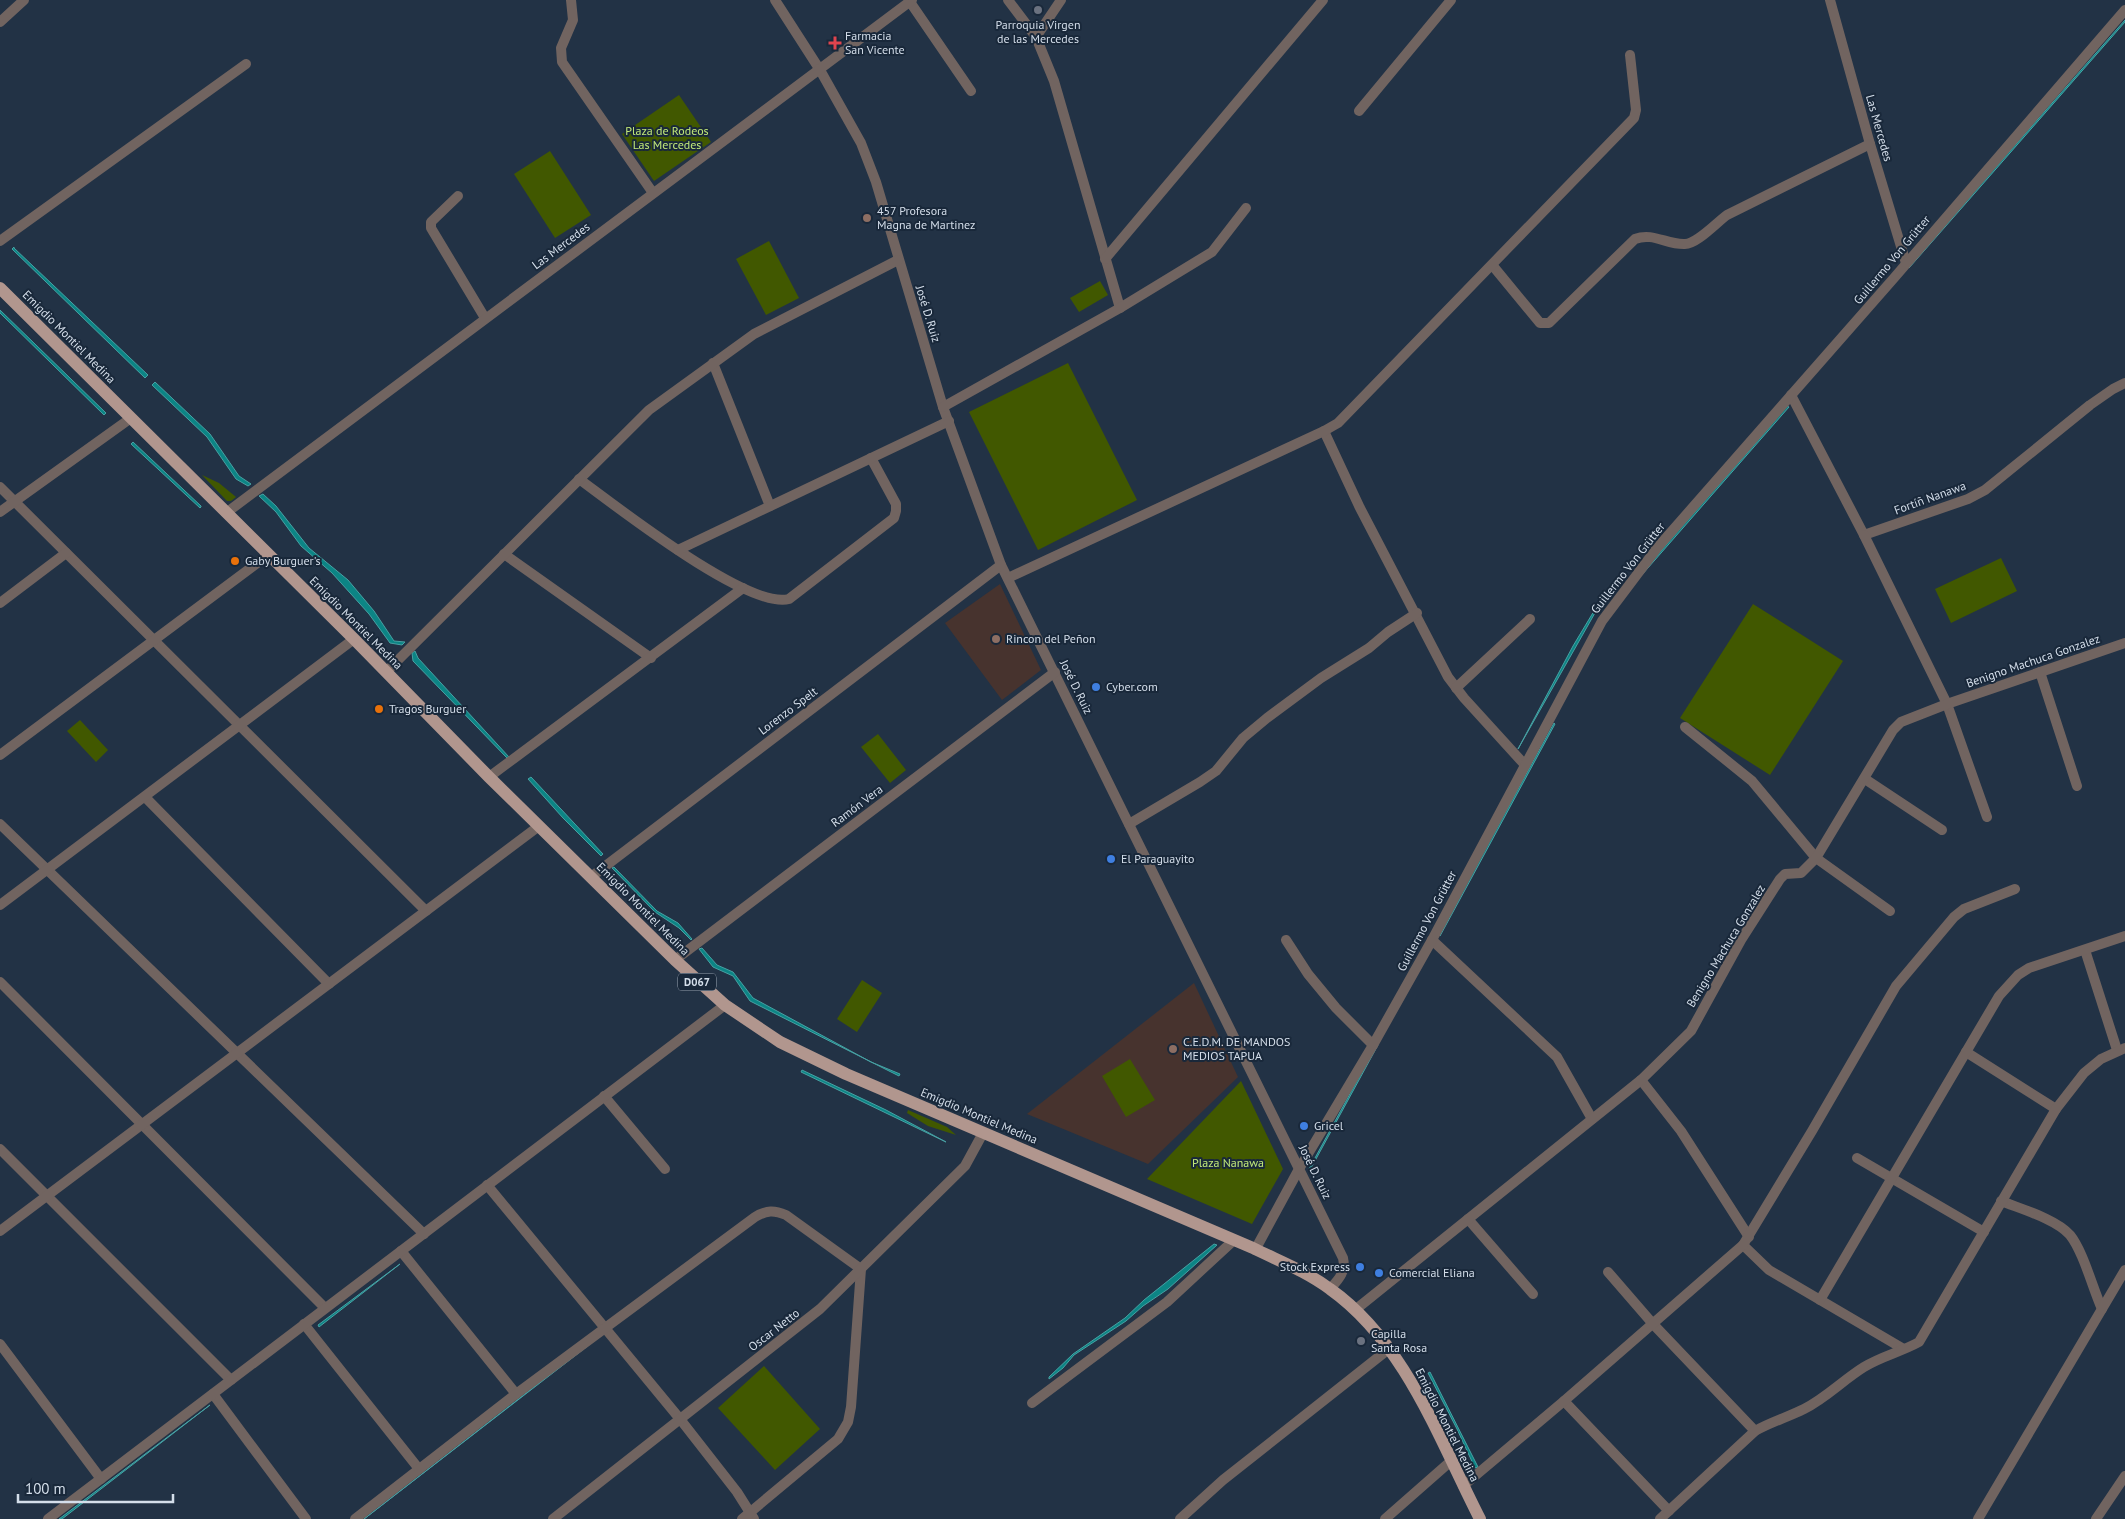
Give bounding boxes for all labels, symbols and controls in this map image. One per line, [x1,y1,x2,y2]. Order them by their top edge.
marker: Parroquia Virgen de las Mercedes [1032,4,1044,16]
place label: Parroquia Virgen de las Mercedes [996,17,1080,46]
place label: Farmacia San Vicente [845,28,905,57]
marker: Farmacia San Vicente [829,37,841,49]
street label: Las Mercedes [1863,93,1896,163]
park label: Plaza de Rodeos Las Mercedes [625,123,709,152]
place label: 457 Profesora Magna de Martinez [877,203,975,232]
marker: 457 Profesora Magna de Martinez [861,212,873,224]
street label: Guillermo Von Grütter [1850,212,1933,307]
street label: Las Mercedes [529,219,593,272]
street label: José D. Ruiz [912,283,944,344]
street label: Emigdio Montiel Medina [20,287,119,386]
street label: Fortíñ Nanawa [1892,478,1968,517]
street label: Guillermo Von Grütter [1587,519,1668,616]
place label: Gaby Burguer's [245,553,321,568]
marker: Gaby Burguer's [229,555,241,567]
street label: Emigdio Montiel Medina [307,573,406,672]
place label: Rincon del Peñon [1006,631,1095,646]
street label: Benigno Machuca Gonzalez [1964,631,2102,690]
marker: Rincon del Peñon [990,633,1002,645]
street label: José D. Ruiz [1056,656,1096,716]
place label: Cyber.com [1106,679,1158,694]
marker: Cyber.com [1090,681,1102,693]
street label: Lorenzo Spelt [755,684,820,738]
place label: Tragos Burguer [389,701,466,716]
marker: Tragos Burguer [373,703,385,715]
street label: Ramón Vera [828,781,886,830]
place label: El Paraguayito [1121,851,1194,866]
marker: El Paraguayito [1105,853,1117,865]
street label: Emigdio Montiel Medina [594,859,693,958]
street label: Guillermo Von Grütter [1394,868,1459,974]
street label: Benigno Machuca Gonzalez [1683,882,1768,1010]
road number: D067 [678,974,716,990]
place label: C.E.D.M. DE MANDOS MEDIOS TAPUA [1183,1034,1290,1063]
marker: C.E.D.M. DE MANDOS MEDIOS TAPUA [1167,1043,1179,1055]
street label: Emigdio Montiel Medina [919,1084,1040,1147]
place label: Gricel [1314,1118,1344,1133]
marker: Gricel [1298,1120,1310,1132]
street label: José D. Ruiz [1295,1141,1335,1201]
park label: Plaza Nanawa [1192,1155,1264,1170]
place label: Stock Express [1280,1259,1350,1274]
marker: Stock Express [1354,1261,1366,1273]
place label: Comercial Eliana [1389,1265,1475,1280]
marker: Comercial Eliana [1373,1267,1385,1279]
street label: Oscar Netto [745,1305,802,1354]
place label: Capilla Santa Rosa [1371,1326,1427,1355]
marker: Capilla Santa Rosa [1355,1335,1367,1347]
street label: Emigdio Montiel Medina [1412,1365,1483,1484]
scale bar [18,1472,172,1504]
text: 100 m [25,1479,66,1498]

